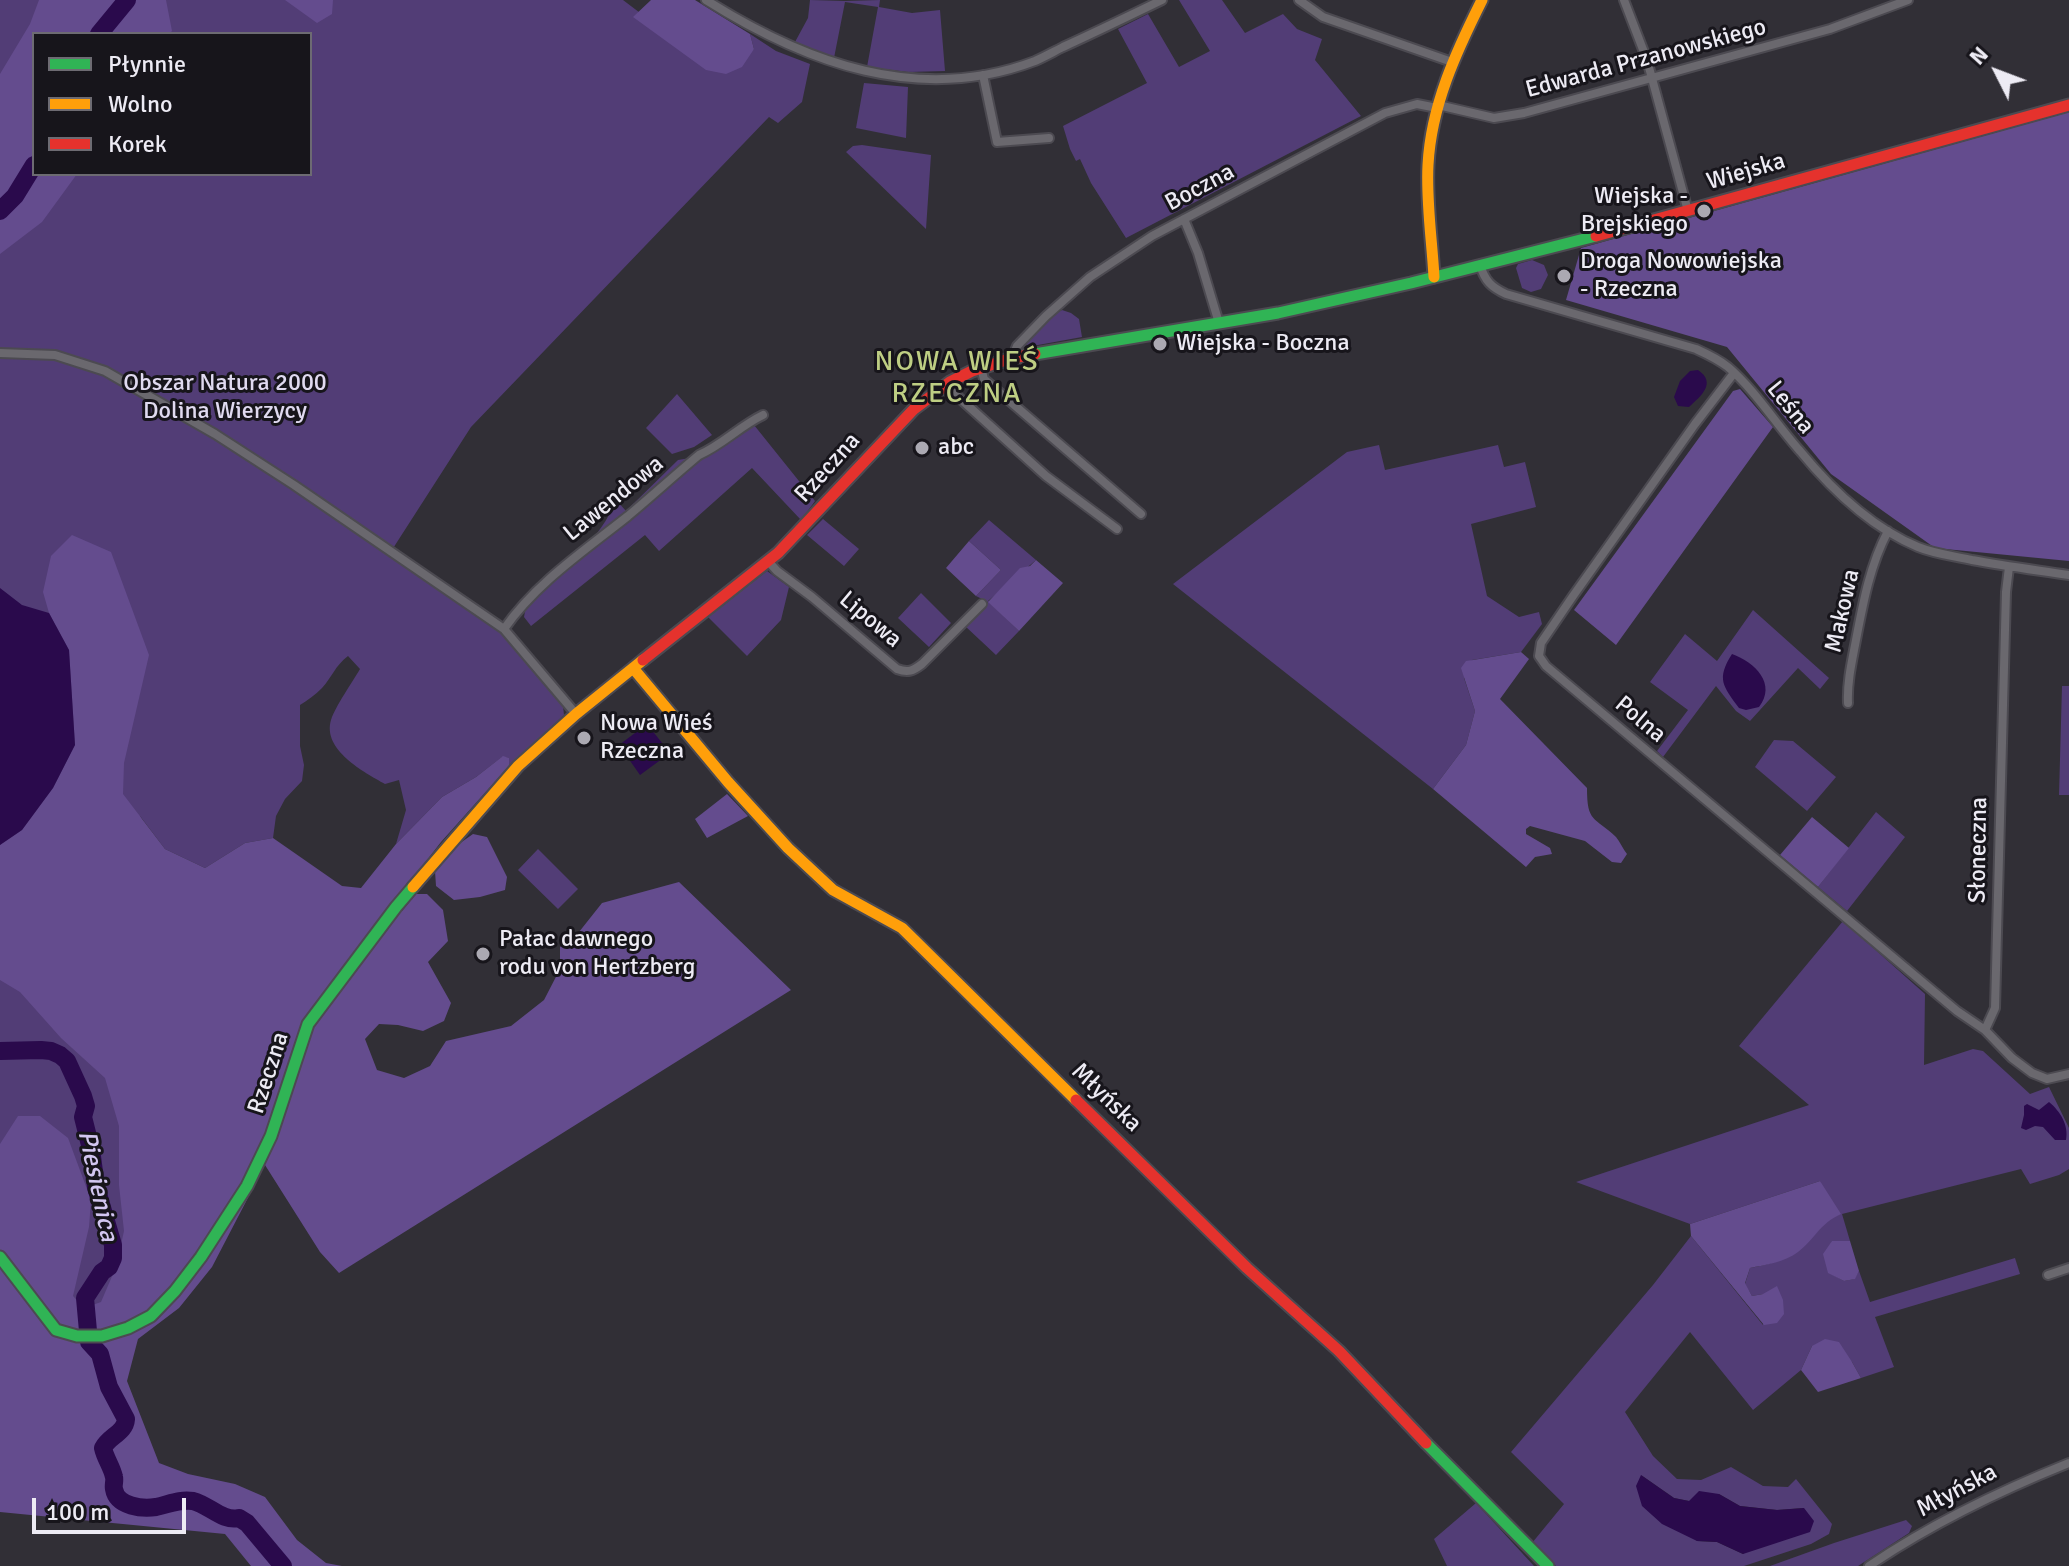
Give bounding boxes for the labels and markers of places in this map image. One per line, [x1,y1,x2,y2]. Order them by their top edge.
place label: Wiejska - Brejskiego [1581,183,1688,239]
marker: Wiejska - Brejskiego [1695,202,1713,220]
place label: Droga Nowowiejska - Rzeczna [1580,248,1782,304]
marker: Droga Nowowiejska - Rzeczna [1555,267,1573,285]
place label: Wiejska - Boczna [1176,330,1350,358]
marker: Wiejska - Boczna [1151,335,1169,353]
place label: abc [938,434,974,462]
marker: abc [913,439,931,457]
place label: Nowa Wieś Rzeczna [600,710,713,766]
marker: Nowa Wieś Rzeczna [575,729,593,747]
place label: Pałac dawnego rodu von Hertzberg [499,926,695,982]
marker: Pałac dawnego rodu von Hertzberg [474,945,492,963]

